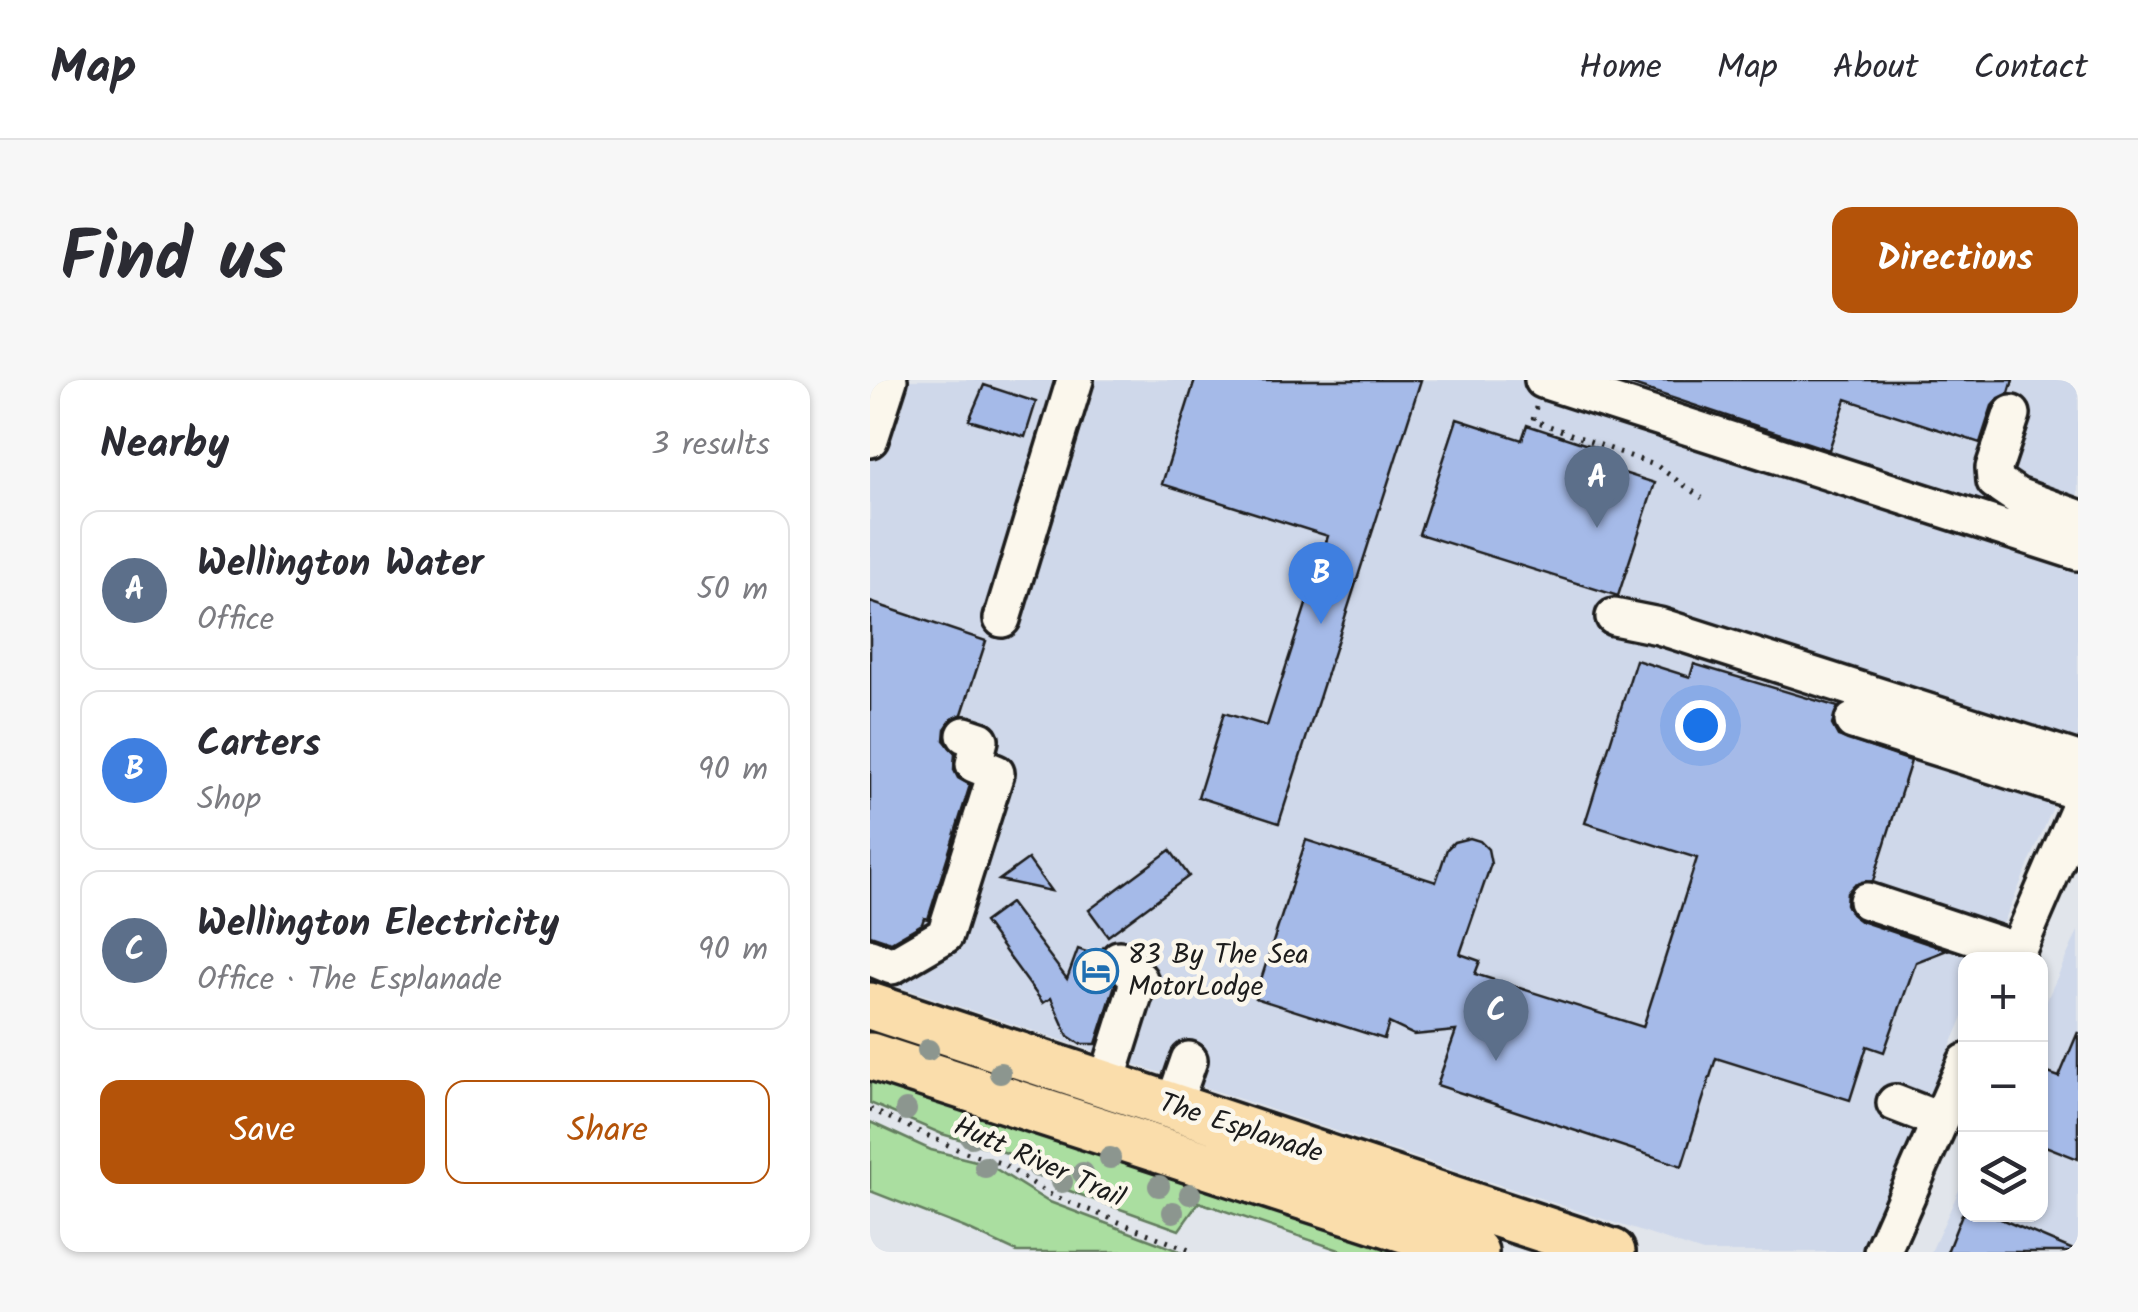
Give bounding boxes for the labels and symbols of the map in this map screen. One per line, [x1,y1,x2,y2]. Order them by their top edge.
pin: A [1564,446,1630,528]
pin: B [1288,542,1354,624]
your location [1675,700,1726,751]
place label: 83 By The Sea MotorLodge [1128,933,1309,1010]
hotel icon: 83 By The Sea MotorLodge [1073,948,1119,994]
pin: C [1464,978,1528,1061]
street label: The Esplanade [1153,1081,1329,1177]
street label: Hutt River Trail [946,1105,1132,1221]

